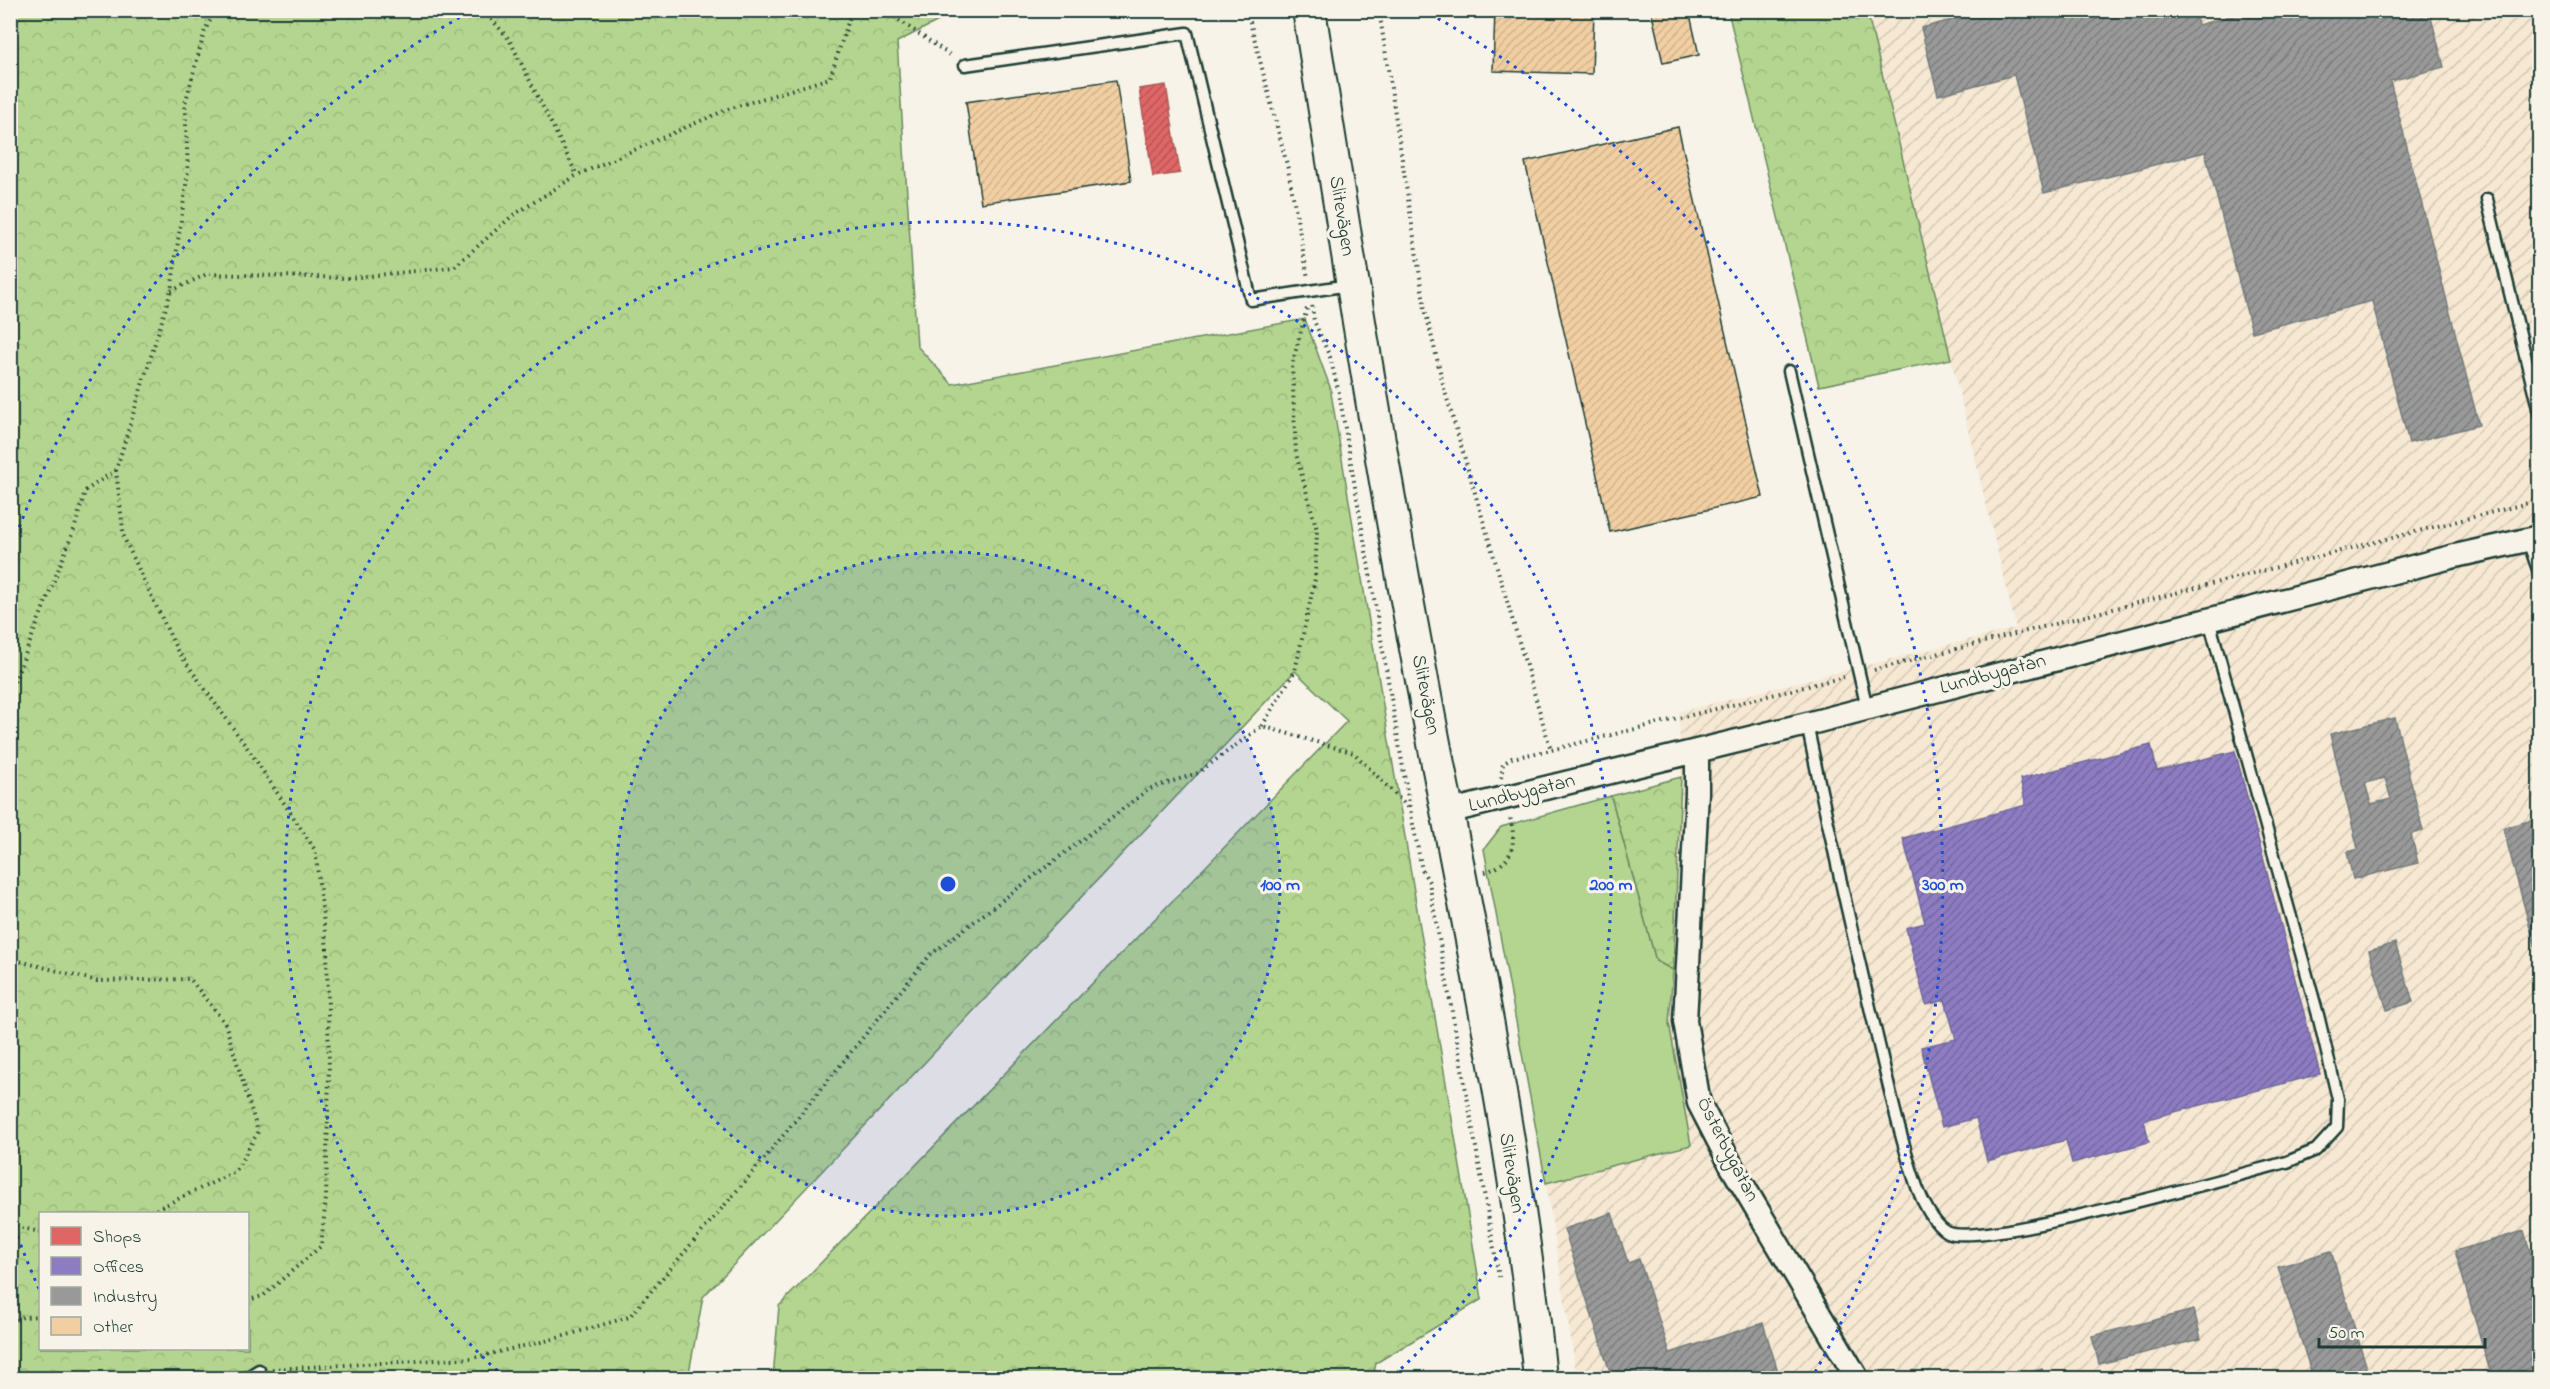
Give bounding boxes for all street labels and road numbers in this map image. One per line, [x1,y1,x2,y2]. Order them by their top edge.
street label: Slitevägen [1319,174,1362,259]
street label: Lundbygatan [1937,647,2050,704]
street label: Slitevägen [1402,652,1447,738]
street label: Lundbygatan [1466,767,1579,822]
street label: Österbygatan [1687,1093,1766,1208]
street label: Slitevägen [1489,1131,1532,1216]

